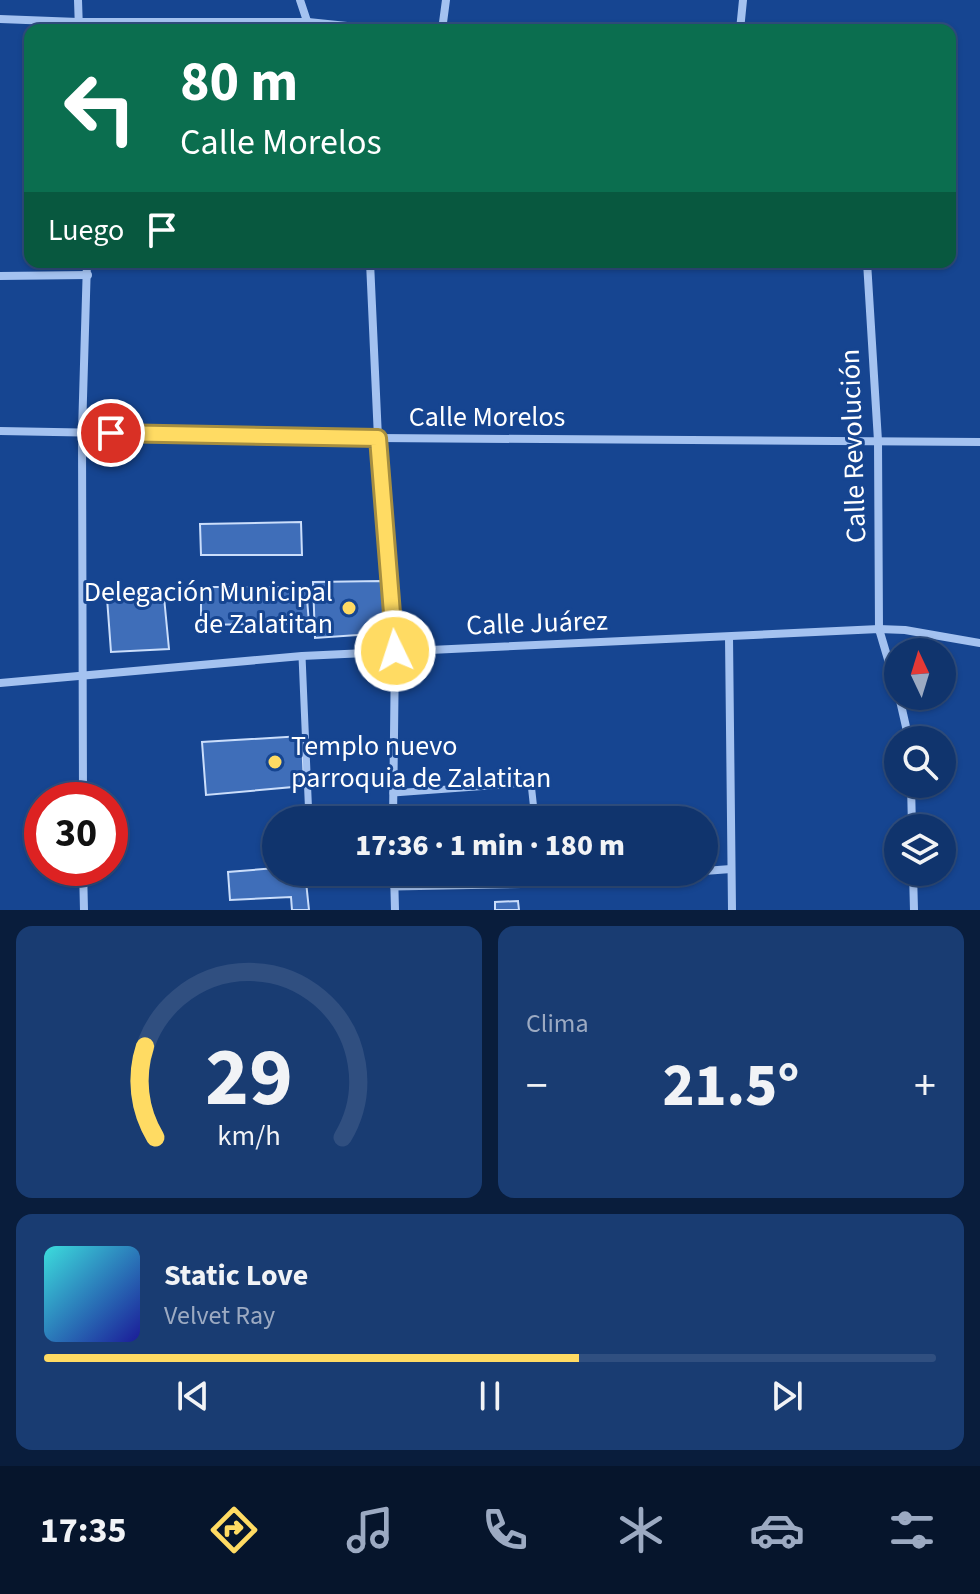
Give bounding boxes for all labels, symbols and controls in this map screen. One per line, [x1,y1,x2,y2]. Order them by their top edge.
text: 80 m [180,43,298,122]
icon: left [48,56,152,160]
text: Calle Morelos [180,117,382,168]
icon: arrive [140,208,184,252]
text: Luego [48,209,124,252]
street label: Calle Revolución [830,348,876,544]
street label: Calle Morelos [409,397,565,437]
pin [77,399,145,467]
icon: arrive [89,411,133,455]
place label: Delegación Municipal de Zalatitan [84,572,333,644]
marker: Delegación Municipal de Zalatitan [340,599,358,617]
street label: Calle Juárez [465,601,609,645]
position arrow [353,609,437,693]
north arrow [884,638,956,710]
map controls [884,638,956,886]
place label: Templo nuevo parroquia de Zalatitan [291,726,551,798]
button: search [884,726,956,798]
marker: Templo nuevo parroquia de Zalatitan [266,753,284,771]
speed limit sign: 30 [24,782,128,886]
button: layers [884,814,956,886]
text: 17:36 · 1 min · 180 m [355,824,625,867]
text: Clima [526,1005,589,1042]
text: 29 [205,1019,293,1137]
text: 21.5° [663,1044,799,1129]
text: − [526,1055,548,1118]
text: + [914,1055,936,1118]
text: km/h [217,1116,281,1156]
text: Static Love [164,1254,308,1297]
text: Velvet Ray [164,1297,275,1334]
icon: previous [171,1374,215,1418]
icon: pause [468,1374,512,1418]
icon: next [765,1374,809,1418]
icon: directions [206,1502,262,1558]
icon: music [342,1502,398,1558]
icon: phone [477,1502,533,1558]
icon: climate [613,1502,669,1558]
icon: car [749,1502,805,1558]
icon: filters [884,1502,940,1558]
text: 17:35 [40,1505,127,1556]

